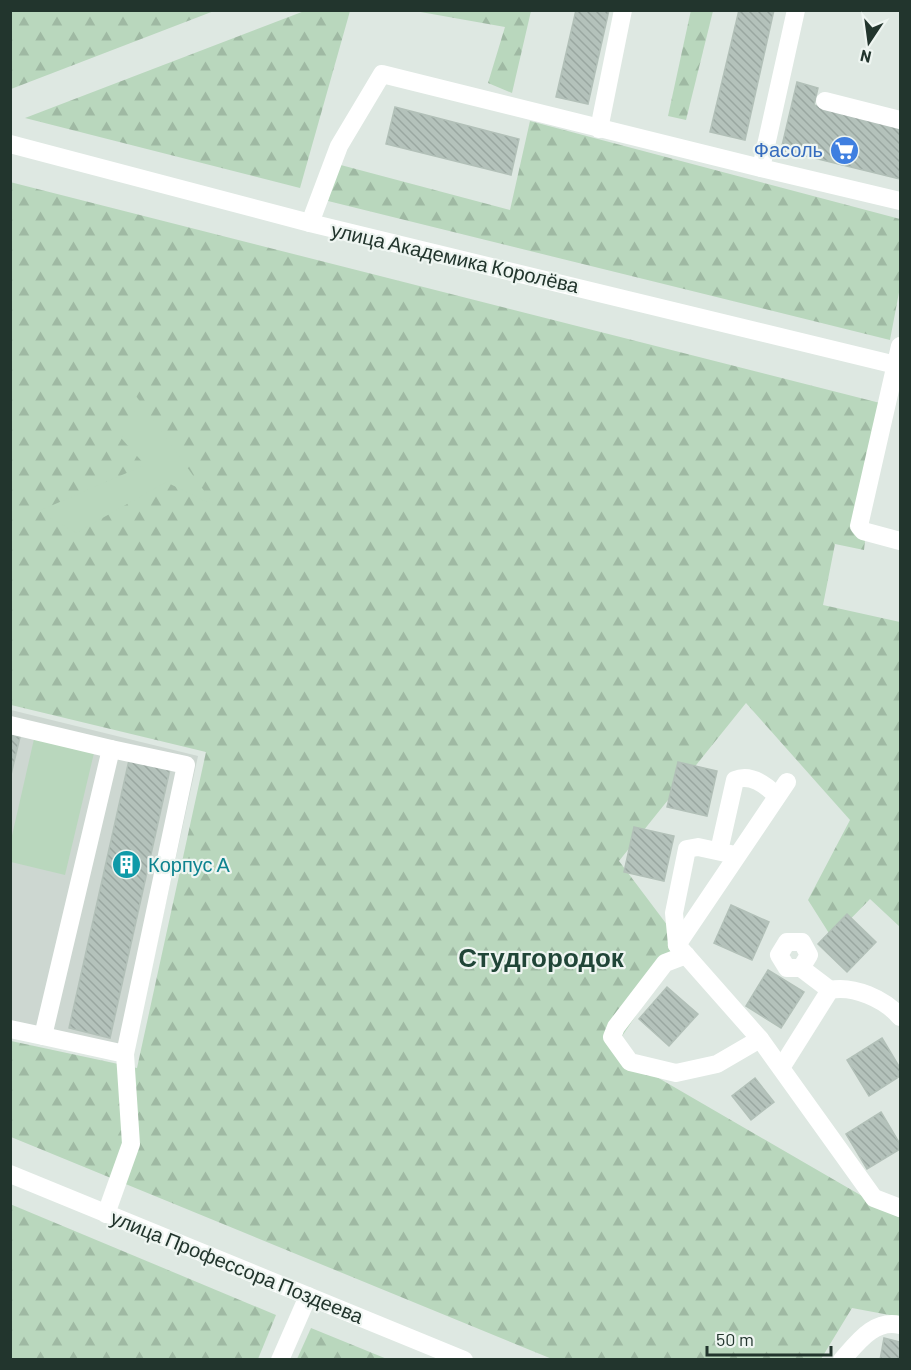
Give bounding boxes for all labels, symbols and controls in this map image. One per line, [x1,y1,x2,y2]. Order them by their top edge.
north arrow [839,12,899,72]
text: N [858,47,873,68]
supermarket icon: Фасоль [828,134,860,166]
place label: Фасоль [754,137,823,161]
street label: улица Академика Королёва [329,217,582,297]
building icon: Корпус А [111,849,143,881]
place label: Корпус А [148,852,231,876]
district label: Студгородок [458,941,625,972]
street label: улица Профессора Поздеева [108,1204,368,1328]
scale bar [707,1319,832,1357]
text: 50 m [716,1328,754,1350]

